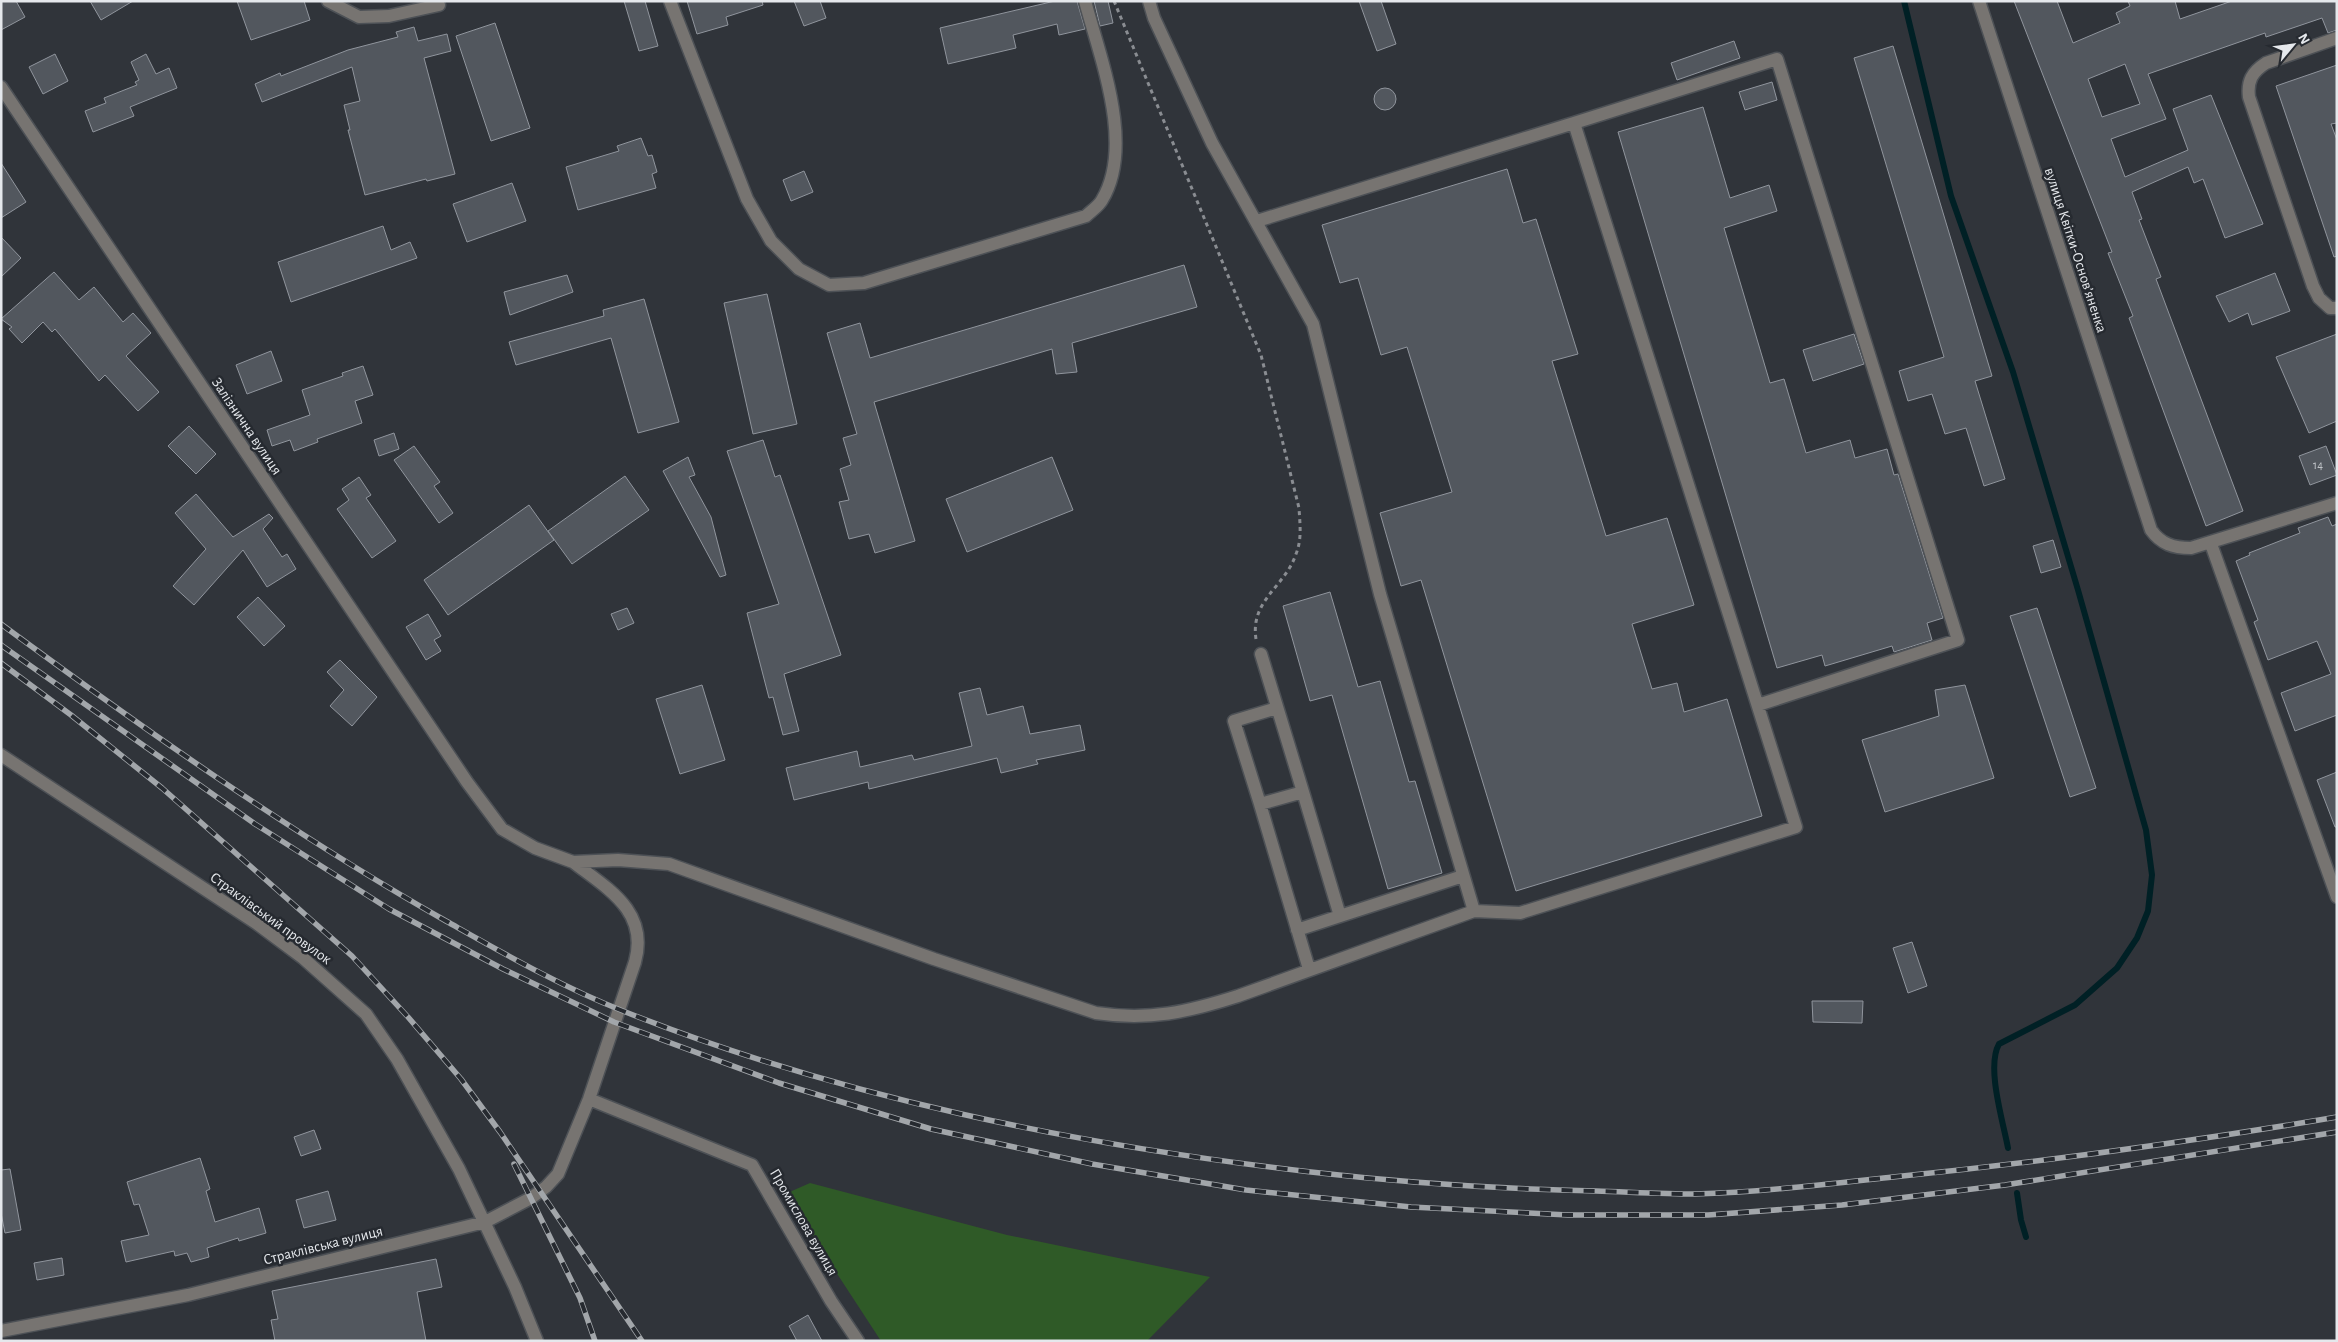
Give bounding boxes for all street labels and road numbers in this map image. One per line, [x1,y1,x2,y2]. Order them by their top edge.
street label: вулиця Квітки-Основʼяненка [2042,166,2109,335]
street label: Залізнична вулиця [209,375,285,478]
street label: Страклівський провулок [207,869,334,967]
street label: Промислова вулиця [767,1166,840,1278]
street label: Страклівська вулиця [262,1223,384,1268]

